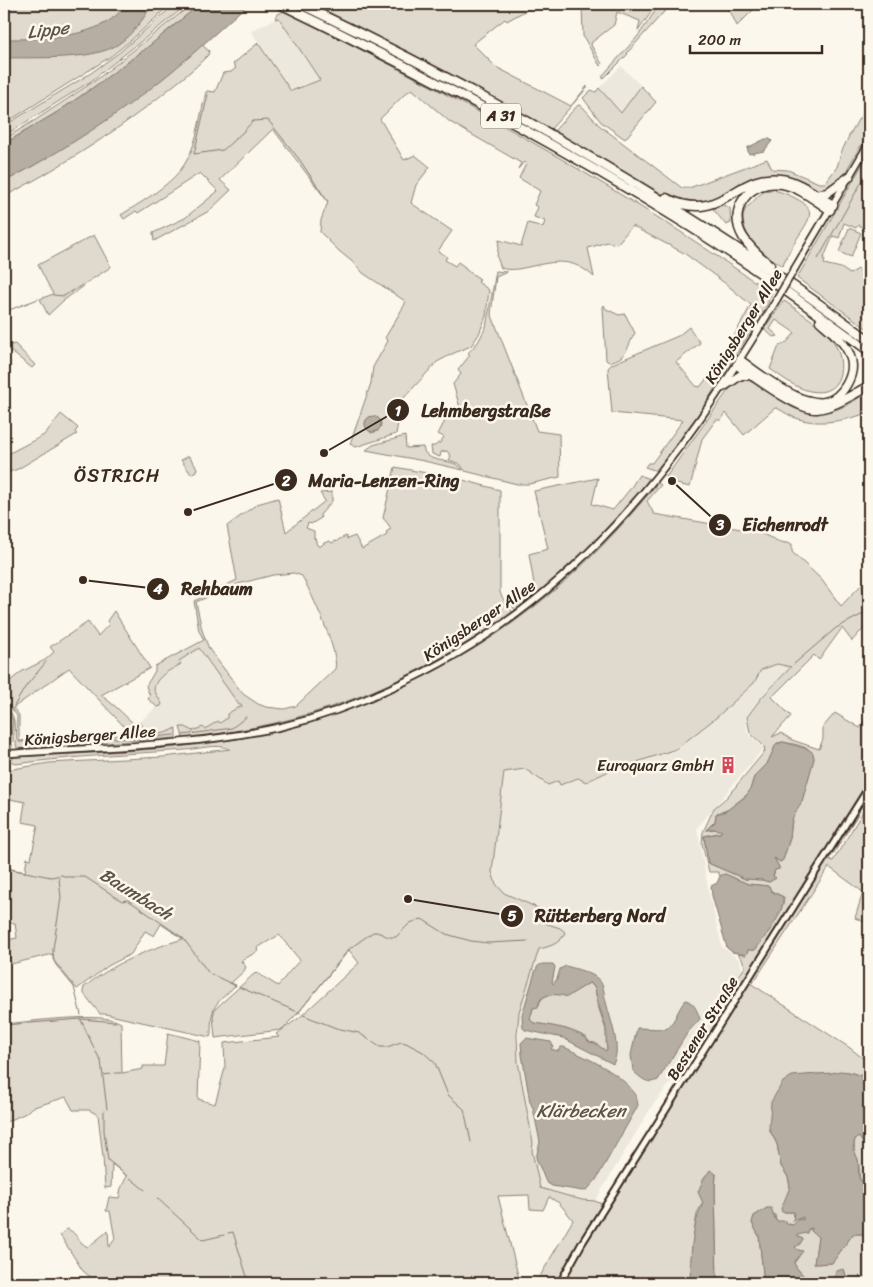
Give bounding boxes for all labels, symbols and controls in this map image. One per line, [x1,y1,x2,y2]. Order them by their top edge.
water label: Lippe [25,11,72,48]
scale bar [690,22,823,54]
text: 200 m [698,27,742,53]
road number: A 31 [481,104,521,128]
street label: Königsberger Allee [696,263,791,390]
callout: Lehmbergstraße [386,394,560,427]
text: Lehmbergstraße [421,395,551,427]
text: 1 [395,398,402,424]
district label: ÖSTRICH [74,459,160,492]
callout: Maria-Lenzen-Ring [273,464,469,497]
text: Maria-Lenzen-Ring [307,465,460,497]
text: 2 [281,468,291,494]
callout: Eichenrodt [707,509,838,542]
text: Eichenrodt [742,509,829,541]
text: 3 [715,512,725,538]
callout: Rehbaum [146,572,262,605]
street label: Königsberger Allee [417,572,542,669]
text: Rehbaum [180,573,253,605]
text: 4 [152,576,163,602]
street label: Königsberger Allee [23,716,157,755]
place label: Euroquarz GmbH [597,751,715,780]
building icon: Euroquarz GmbH [718,755,738,775]
water label: Baumbach [93,859,180,930]
callout: Rütterberg Nord [500,899,675,932]
text: Rütterberg Nord [534,900,667,932]
text: 5 [507,903,517,929]
street label: Bestener Straße [659,970,746,1086]
water label: Klärbecken [537,1095,628,1127]

